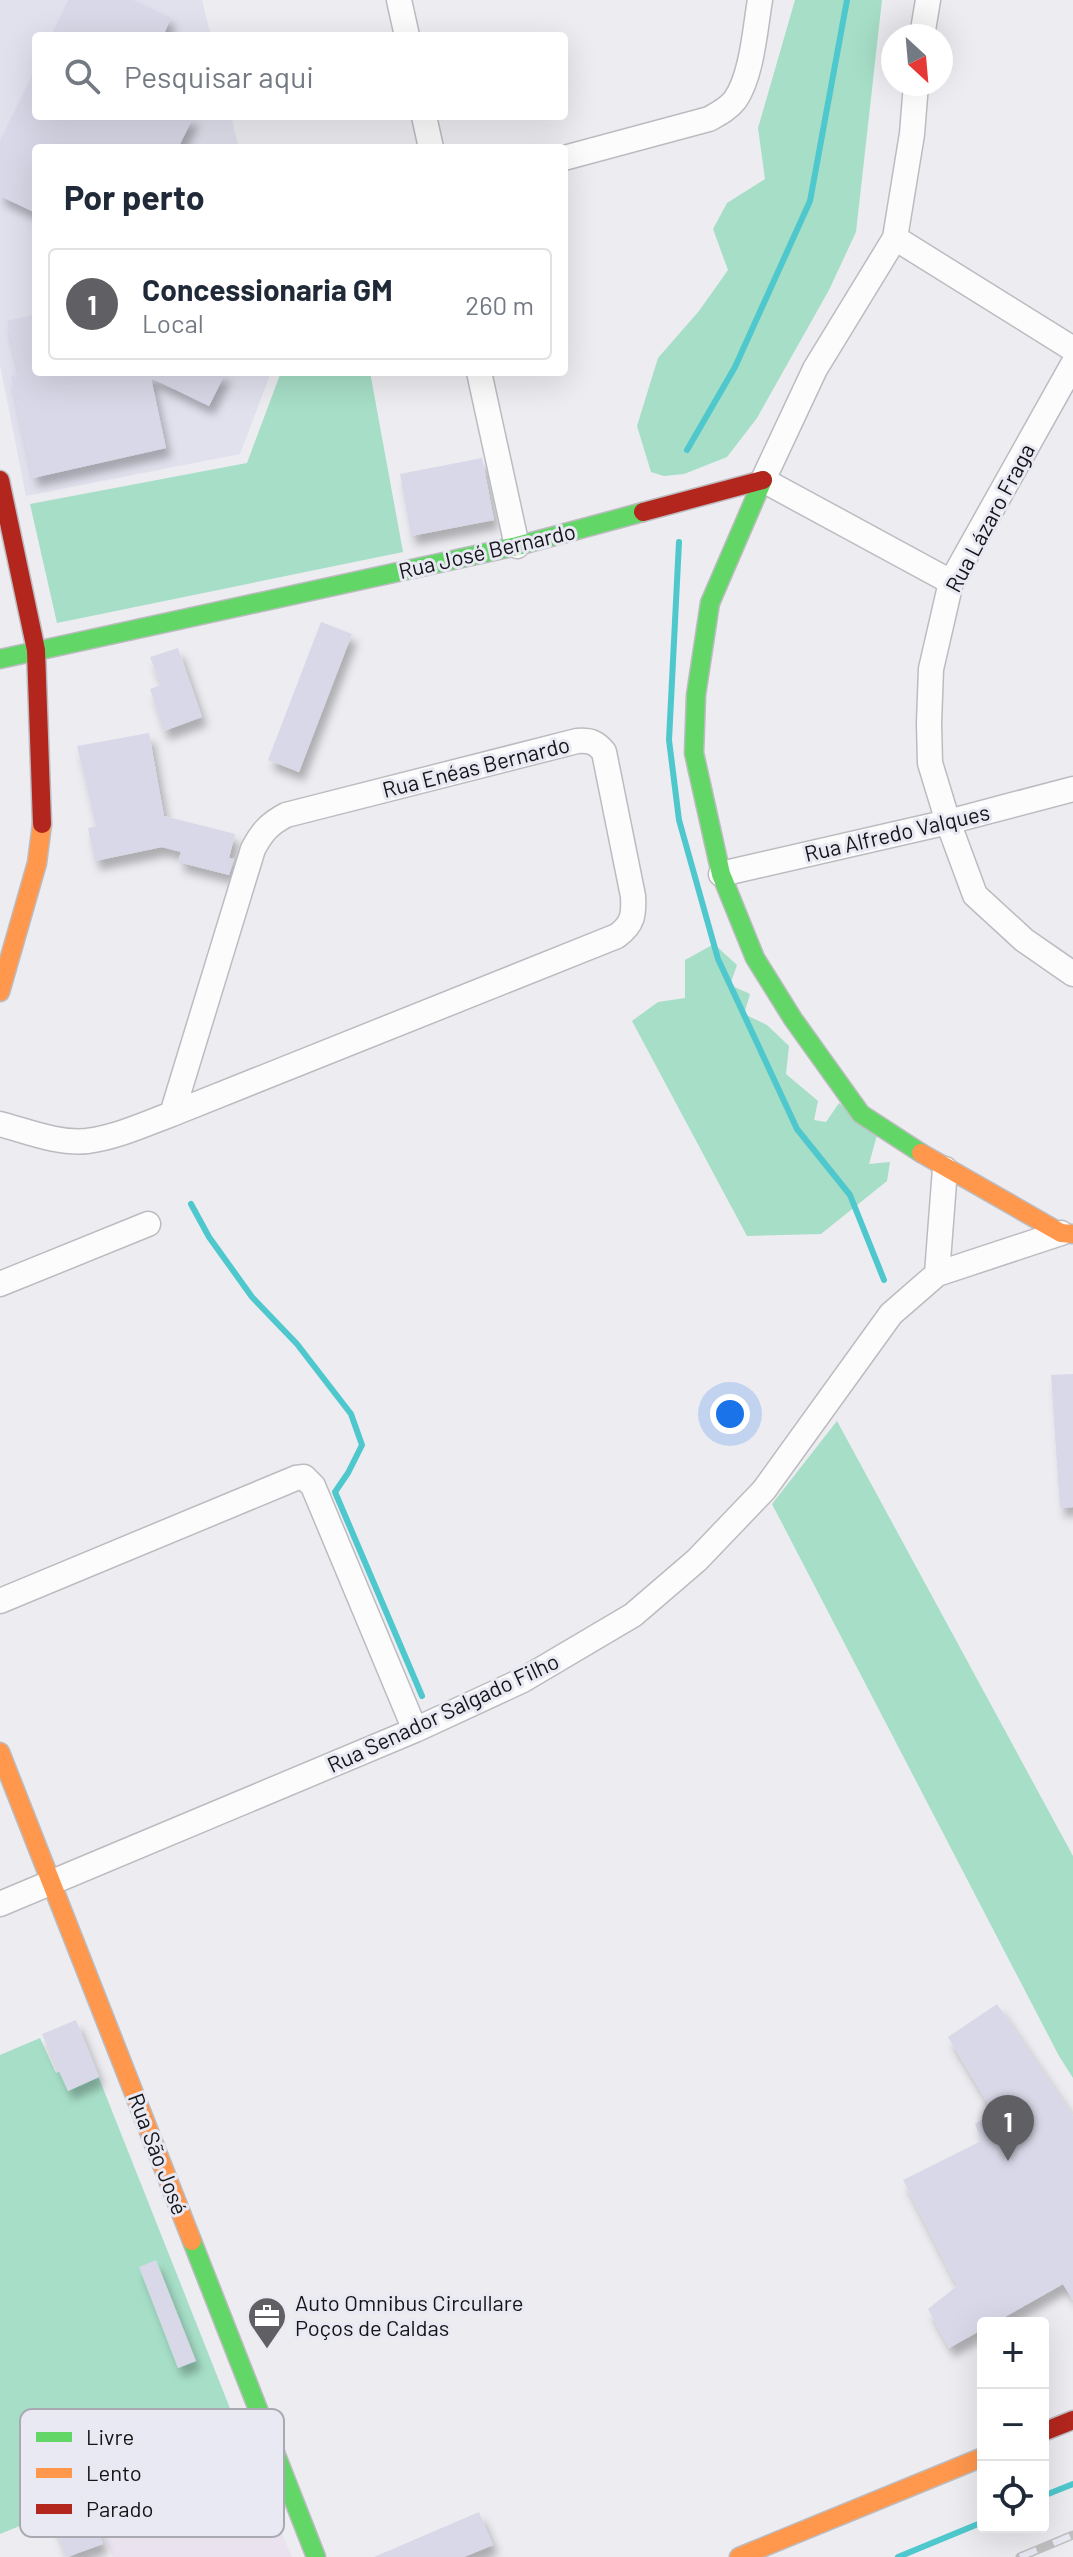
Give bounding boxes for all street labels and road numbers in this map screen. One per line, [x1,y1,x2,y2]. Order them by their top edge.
street label: Rua Lázaro Fraga [939,439,1039,596]
street label: Rua José Bernardo [396,517,578,583]
street label: Rua Enéas Bernardo [379,730,572,802]
street label: Rua Alfredo Valques [802,798,992,866]
street label: Rua Senador Salgado Filho [323,1647,562,1777]
street label: Rua São José [124,2089,194,2218]

